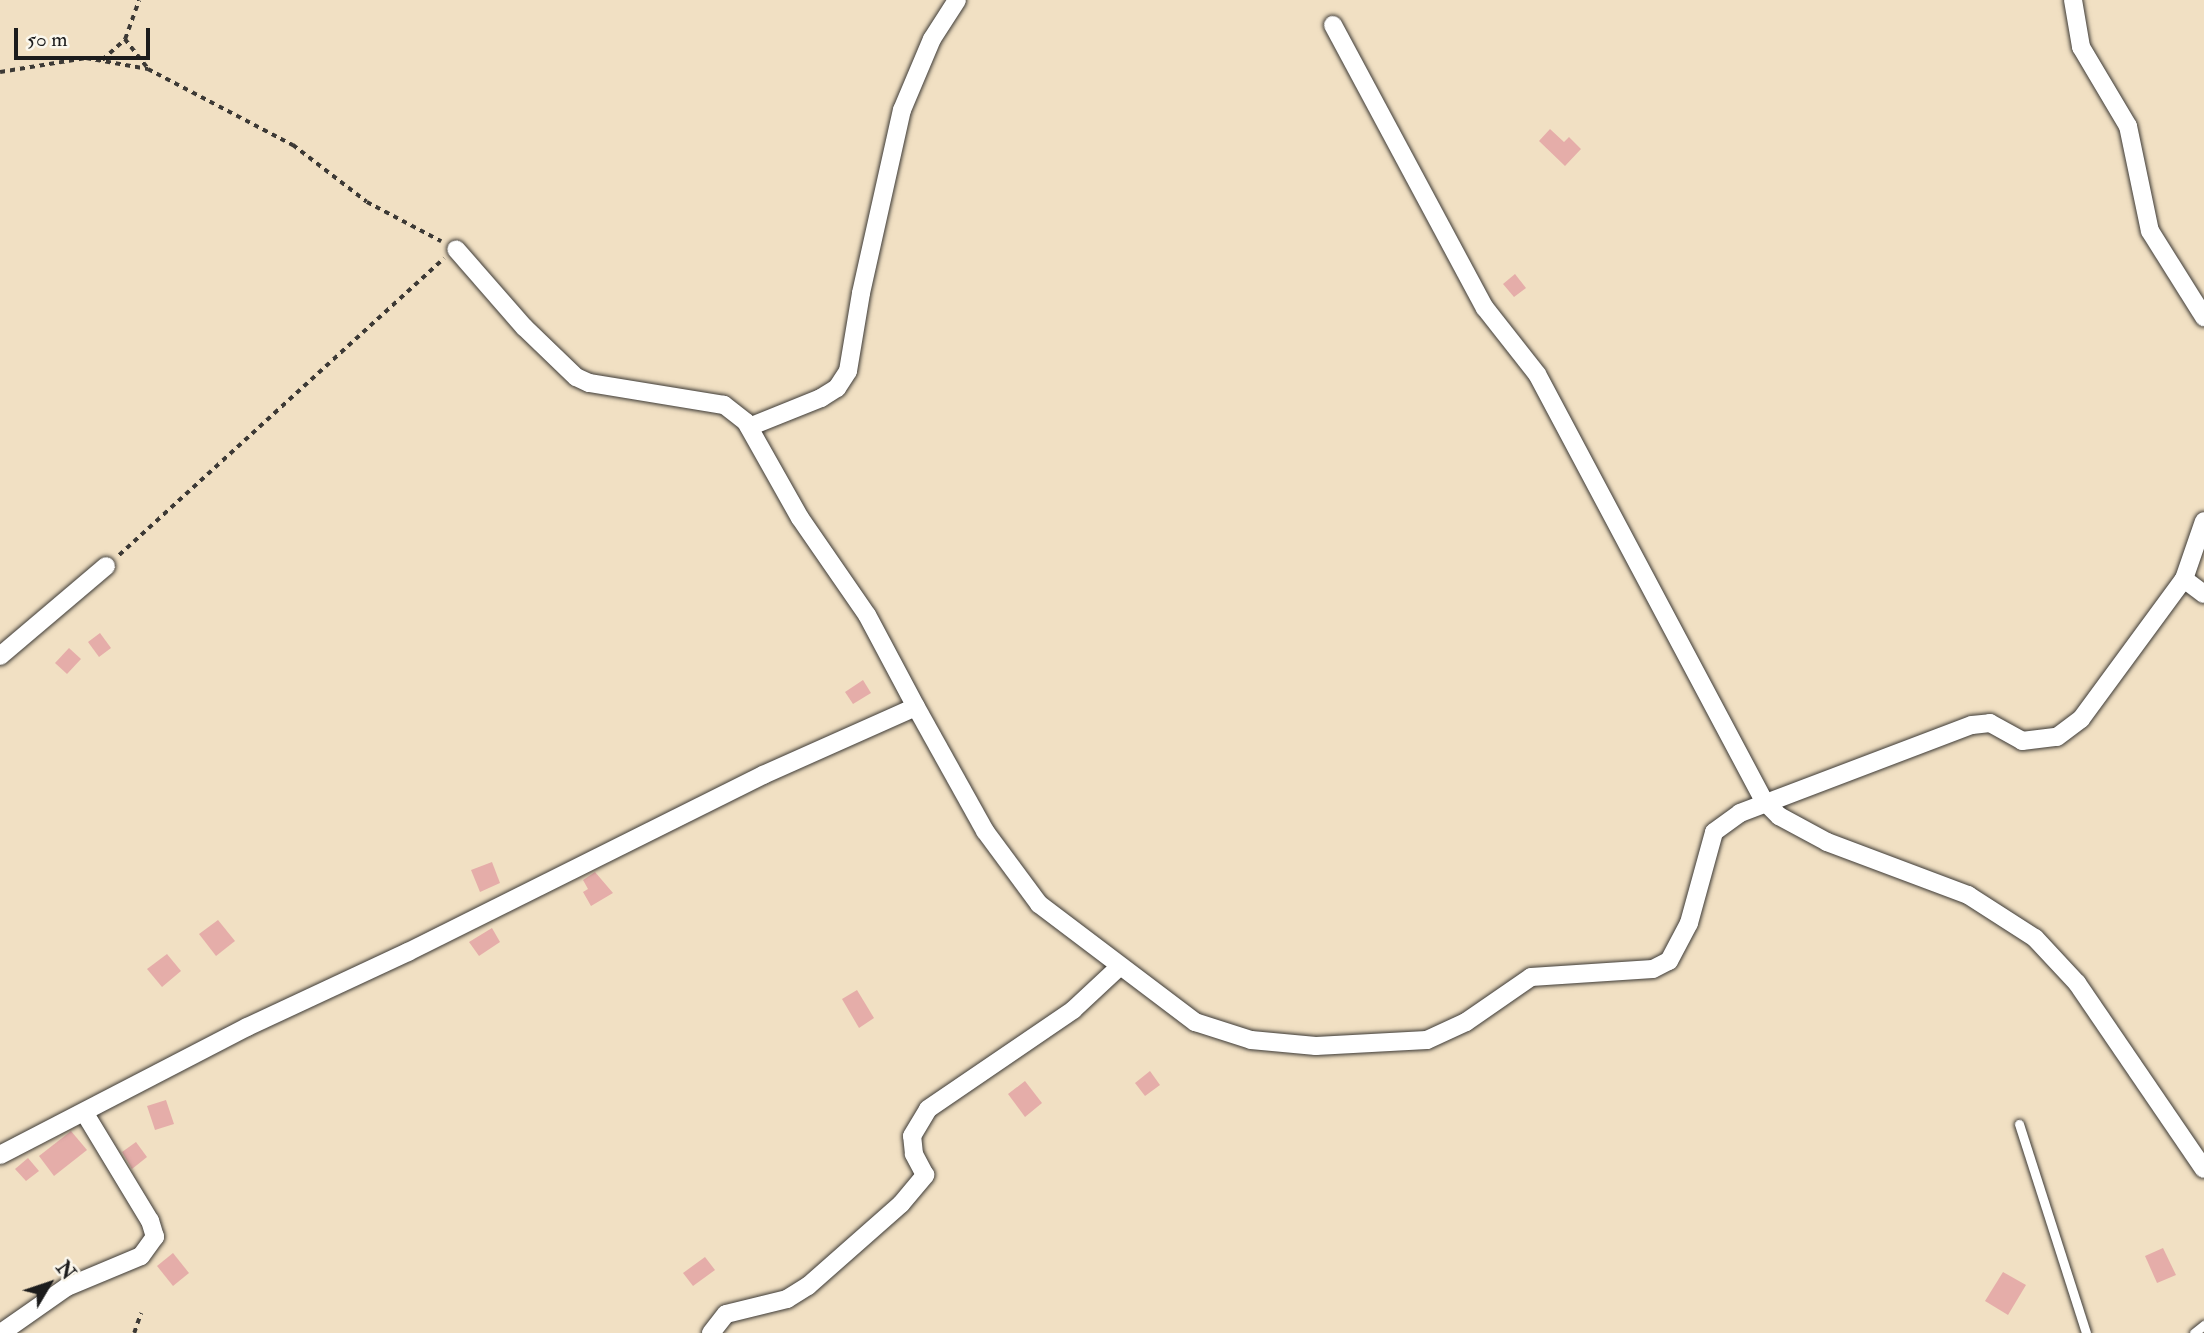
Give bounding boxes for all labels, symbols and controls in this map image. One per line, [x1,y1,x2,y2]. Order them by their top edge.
scale bar [18,14,154,58]
text: 50 m [27,26,68,53]
north arrow [14,1249,84,1319]
text: N [51,1257,80,1285]

